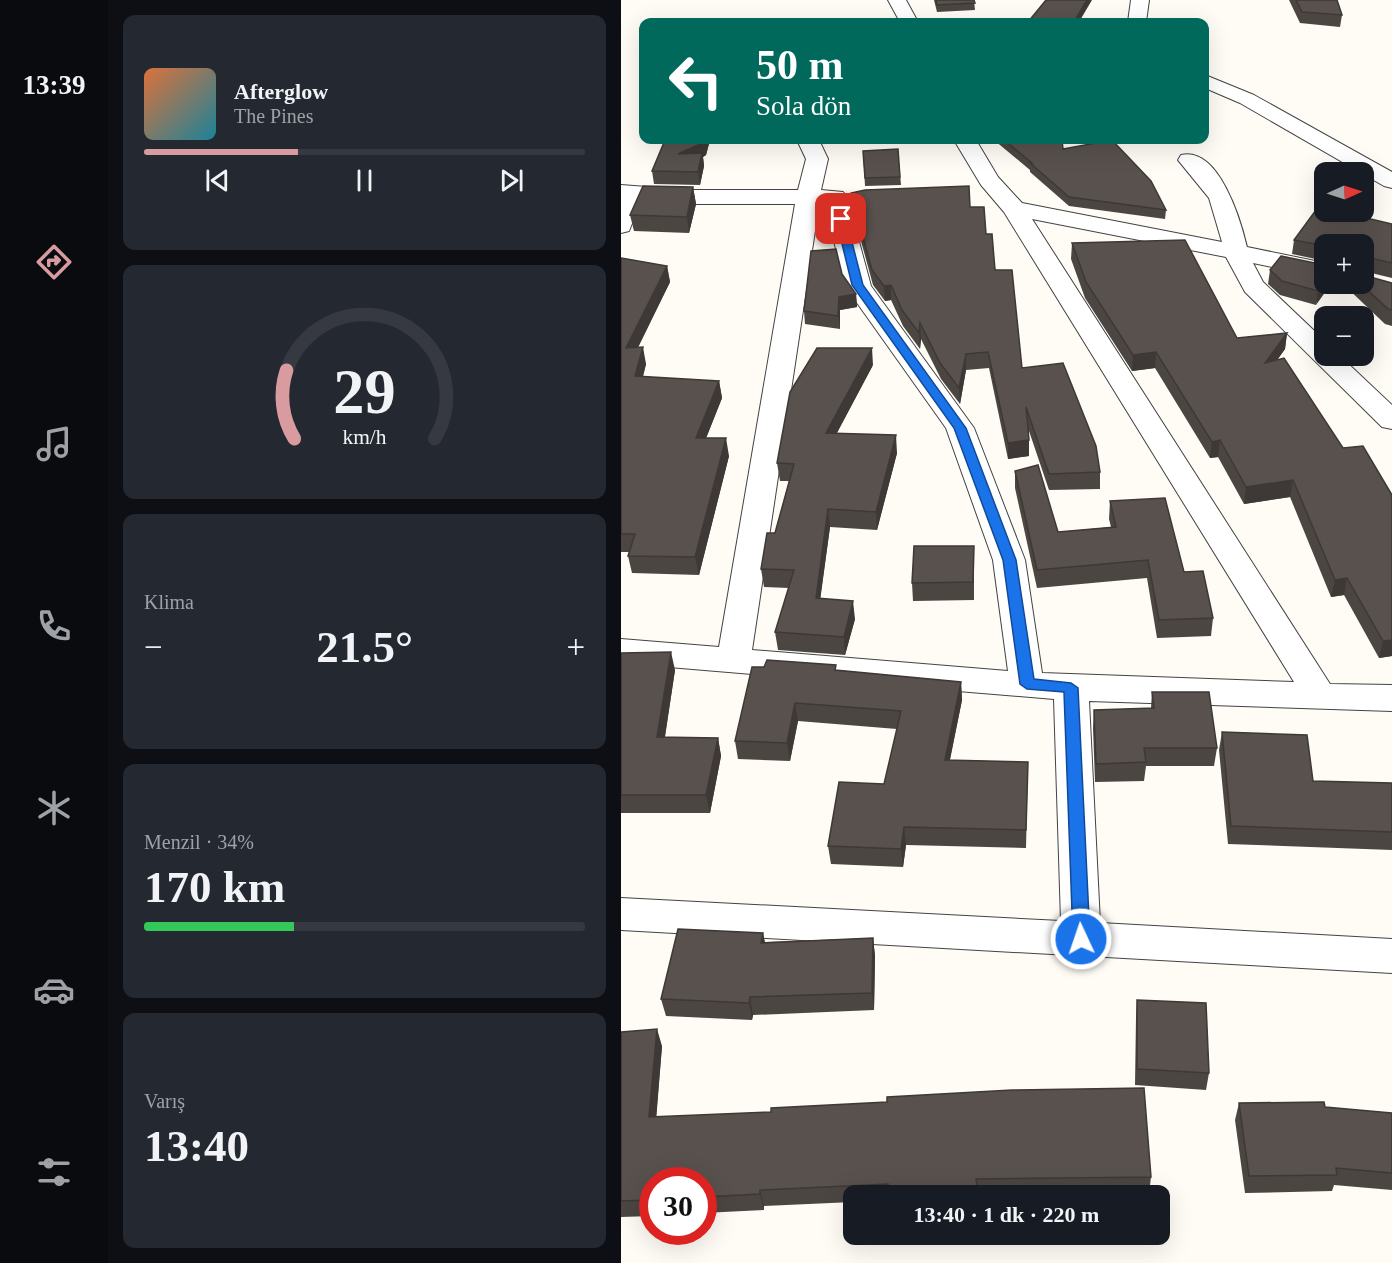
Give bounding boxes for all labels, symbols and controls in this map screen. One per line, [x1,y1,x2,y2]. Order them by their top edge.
icon: left [657,42,735,120]
text: 50 m [756,42,844,88]
text: 13:39 [23,70,86,100]
text: Afterglow [234,79,328,104]
text: Sola dön [756,91,851,121]
text: The Pines [234,105,313,127]
north arrow [1314,162,1374,222]
map controls [1314,162,1374,366]
icon: previous [201,164,234,197]
icon: pause [348,164,381,197]
icon: next [495,164,528,197]
pin [815,193,866,244]
icon: arrive [824,202,857,235]
button: + [1314,234,1374,294]
icon: directions [33,241,75,283]
button: − [1314,306,1374,366]
text: 29 [333,357,396,426]
icon: music [33,423,75,465]
text: km/h [342,425,387,449]
text: Klima [144,591,194,613]
icon: phone [33,605,75,647]
text: 21.5° [316,622,413,672]
text: − [144,629,163,665]
text: + [566,629,585,665]
icon: climate [33,787,75,829]
text: Menzil · 34% [144,831,254,853]
text: 170 km [144,862,285,912]
position arrow [1049,907,1113,971]
icon: car [33,969,75,1011]
text: Varış [144,1090,185,1112]
text: 13:40 [144,1121,249,1171]
icon: filters [33,1151,75,1193]
speed limit sign: 30 [639,1167,717,1245]
text: 13:40 · 1 dk · 220 m [914,1202,1099,1227]

